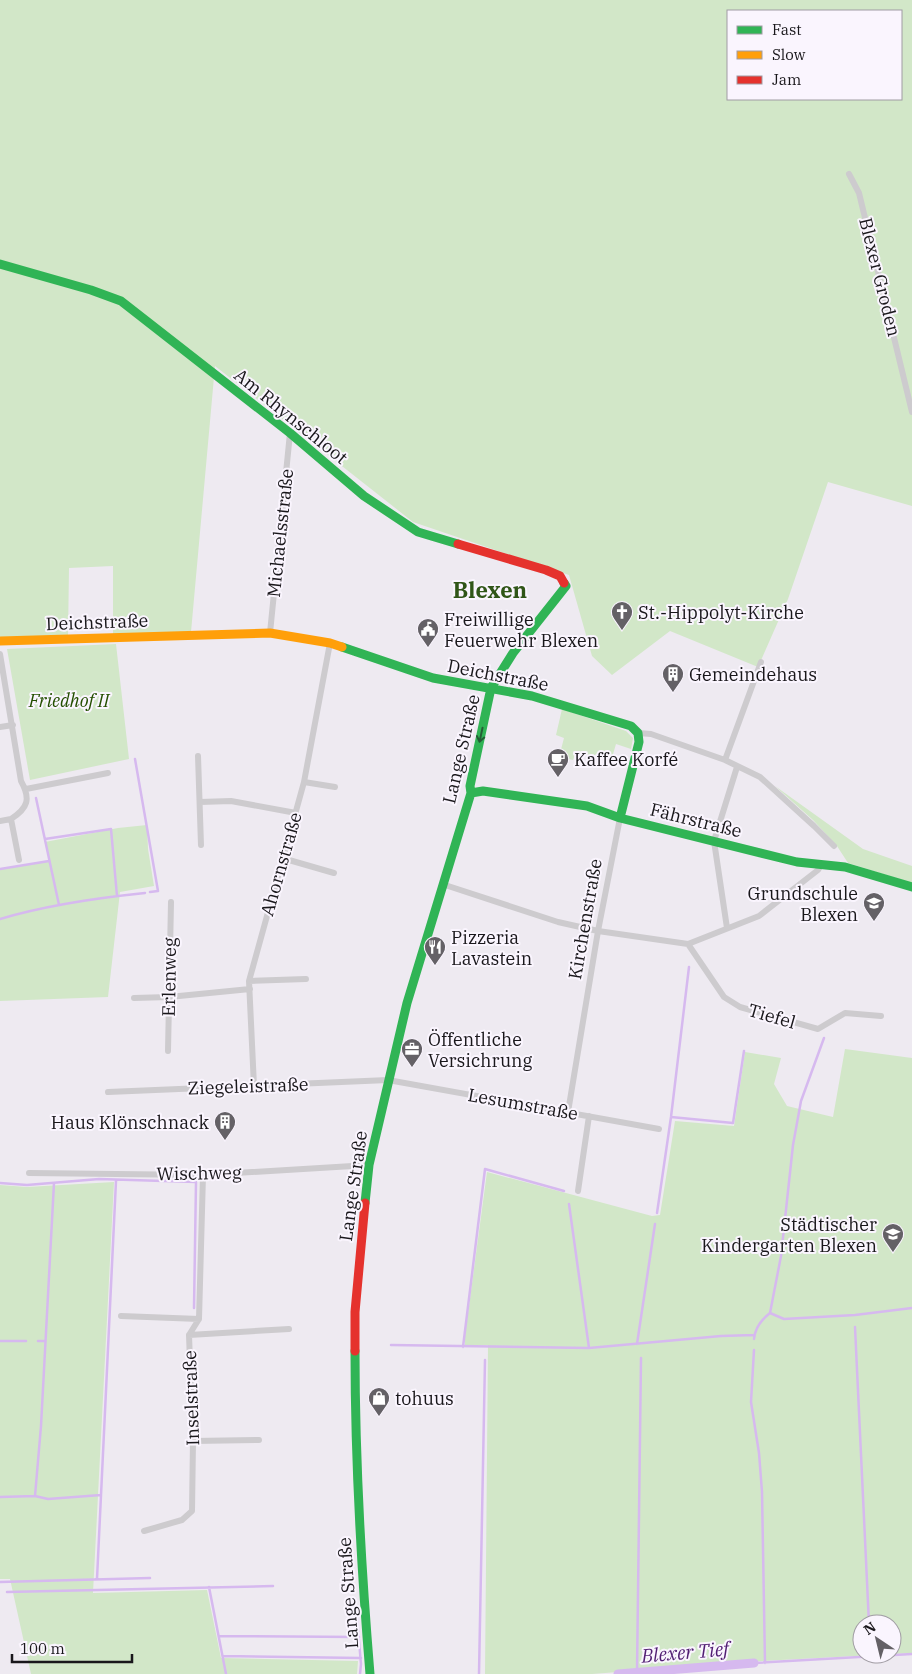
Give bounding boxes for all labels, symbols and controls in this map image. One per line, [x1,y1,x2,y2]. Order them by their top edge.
legend [727,10,902,100]
text: Fast [772,20,802,39]
text: Slow [772,45,806,64]
text: Jam [772,70,801,89]
street label: Blexer Groden [854,215,906,339]
street label: Am Rhynschloot [230,363,352,469]
street label: Michaelsstraße [262,467,298,599]
district label: Blexen [453,575,527,604]
church icon: St.-Hippolyt-Kirche [610,600,634,631]
place label: St.-Hippolyt-Kirche [638,601,804,624]
place label: Freiwillige Feuerwehr Blexen [444,608,598,652]
street label: Deichstraße [45,609,149,635]
public building icon: Freiwillige Feuerwehr Blexen [416,617,440,648]
street label: Deichstraße [445,654,551,696]
building icon: Gemeindehaus [661,662,685,693]
place label: Gemeindehaus [689,663,817,686]
park label: Friedhof II [28,689,110,712]
street label: Lange Straße [437,692,485,806]
one-way arrow [476,727,485,743]
cafe icon: Kaffee Korfé [546,747,570,778]
place label: Kaffee Korfé [574,748,678,771]
street label: Fährstraße [648,798,744,842]
street label: Ahornstraße [255,809,307,919]
street label: Kirchenstraße [563,857,607,981]
place label: Grundschule Blexen [748,882,858,926]
school or university icon: Grundschule Blexen [862,891,886,922]
place label: Pizzeria Lavastein [451,926,532,970]
restaurant icon: Pizzeria Lavastein [423,935,447,966]
street label: Erlenweg [157,937,181,1017]
street label: Tiefel [746,998,798,1034]
place label: Öffentliche Versichrung [428,1028,533,1072]
office icon: Öffentliche Versichrung [400,1037,424,1068]
street label: Ziegeleistraße [187,1072,309,1100]
street label: Lesumstraße [466,1083,580,1125]
building icon: Haus Klönschnack [213,1110,237,1141]
place label: Haus Klönschnack [51,1111,209,1134]
street label: Lange Straße [334,1129,372,1243]
street label: Wischweg [156,1161,242,1185]
place label: Städtischer Kindergarten Blexen [701,1213,877,1257]
school or university icon: Städtischer Kindergarten Blexen [881,1222,905,1253]
street label: Inselstraße [178,1350,204,1446]
shop icon: tohuus [367,1386,391,1417]
place label: tohuus [395,1387,454,1410]
street label: Lange Straße [333,1537,363,1649]
north arrow [852,1614,902,1664]
text: N [860,1618,879,1639]
scale bar [12,1632,132,1664]
water label: Blexer Tief [639,1636,733,1668]
text: 100 m [20,1639,65,1658]

